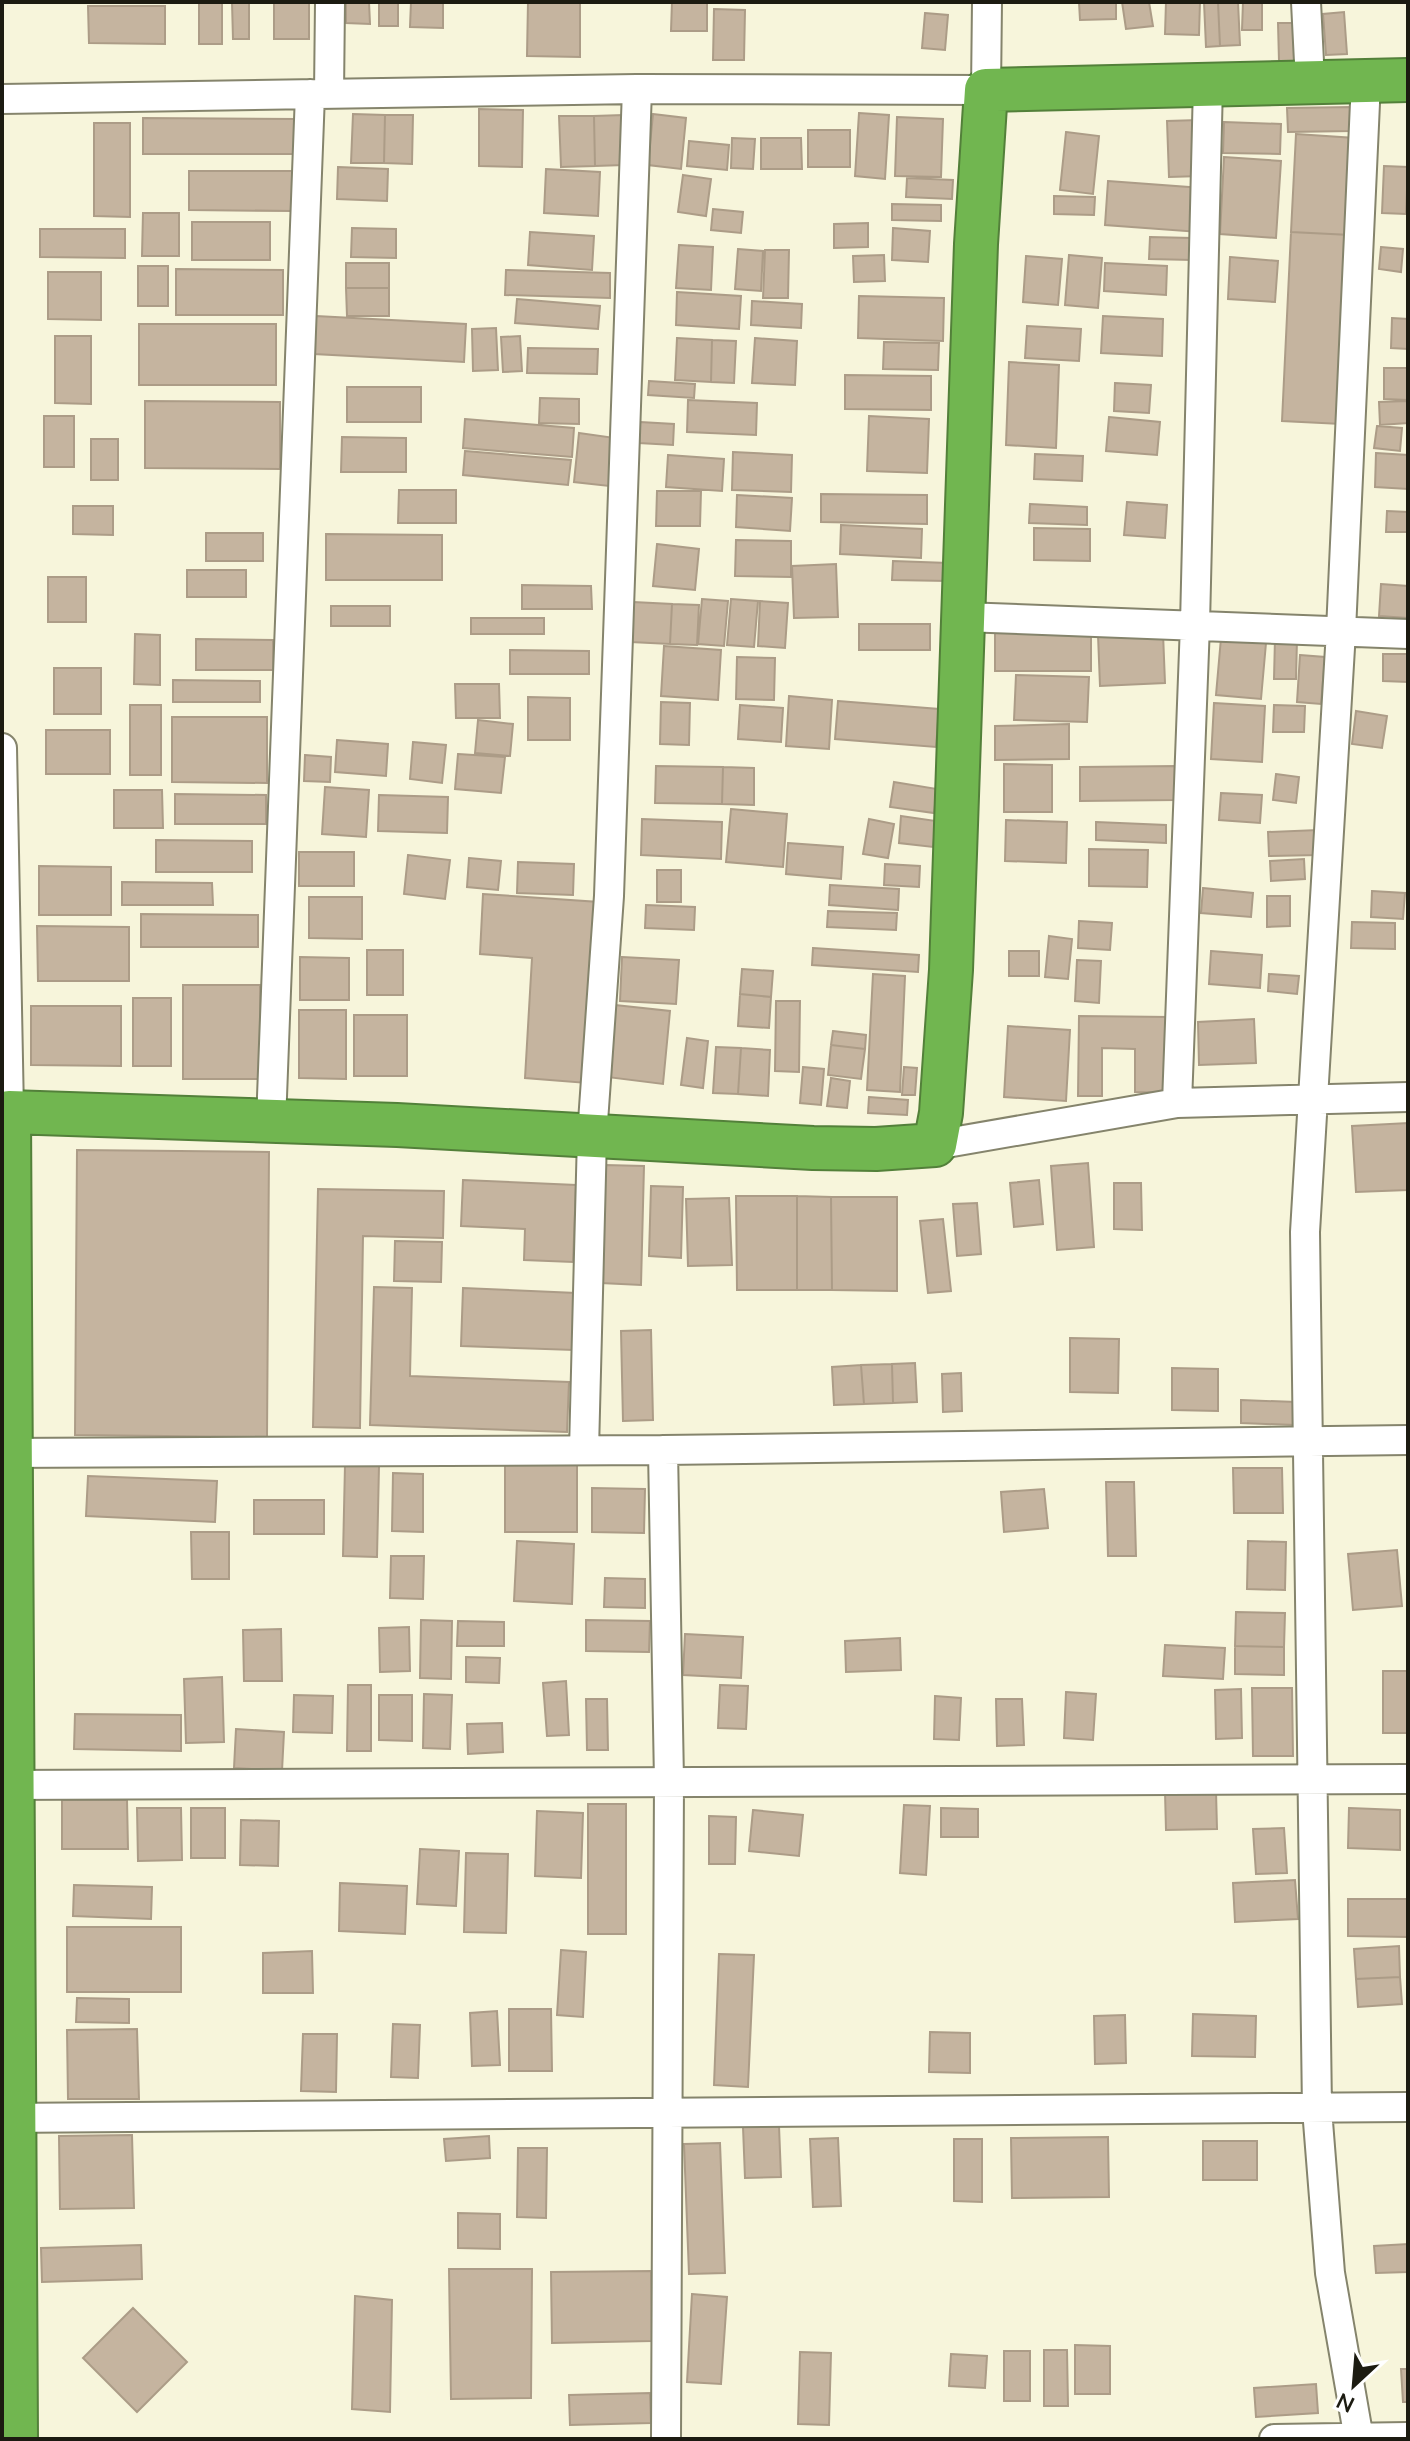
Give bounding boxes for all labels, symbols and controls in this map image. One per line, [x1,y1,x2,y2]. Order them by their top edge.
north arrow [1314,2345,1394,2425]
text: N [1332,2387,1359,2419]

